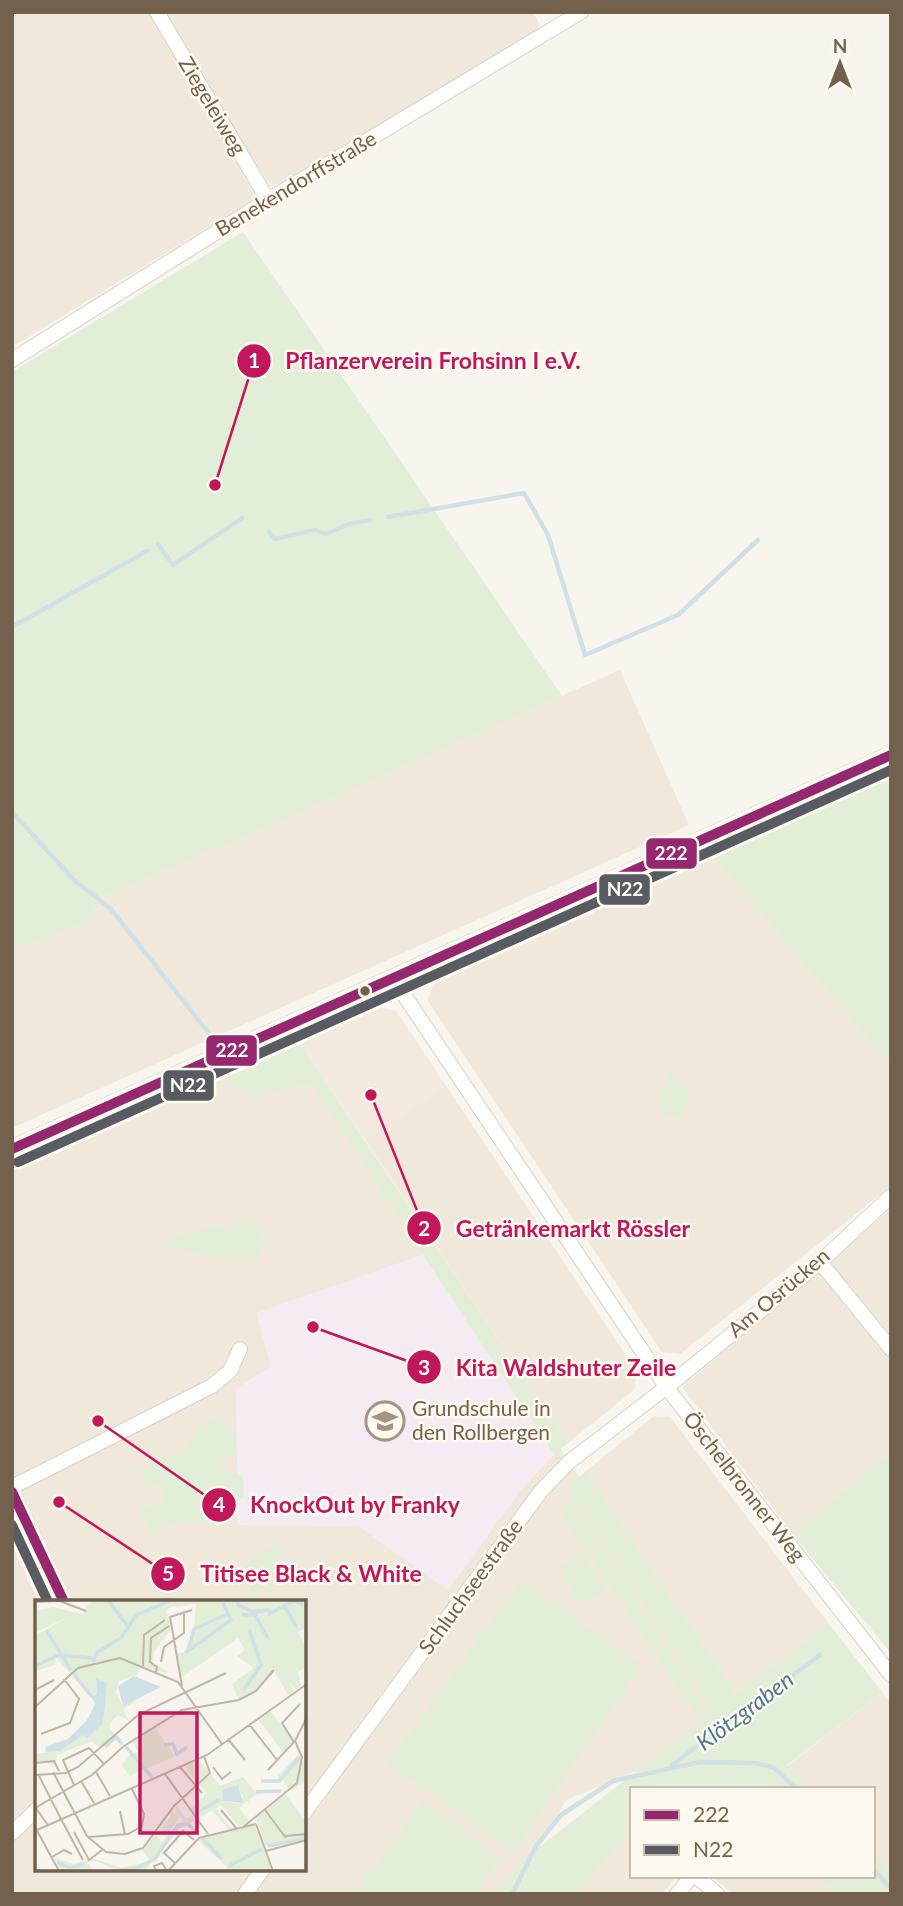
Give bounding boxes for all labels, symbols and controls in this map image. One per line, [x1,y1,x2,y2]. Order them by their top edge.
north arrow [805,28,875,98]
text: N [833,34,847,57]
street label: Ziegeleiweg [174,52,252,159]
street label: Benekendorffstraße [210,125,380,241]
callout: Pflanzerverein Frohsinn I e.V. [237,339,595,383]
text: Pflanzerverein Frohsinn I e.V. [285,346,581,374]
text: 1 [248,347,260,372]
line badge: 222 [645,837,698,870]
text: 222 [654,841,688,864]
line badge: N22 [598,873,651,906]
text: N22 [607,877,643,900]
unlabelled marker [358,984,372,998]
line badge: 222 [205,1034,258,1067]
text: 222 [215,1038,249,1061]
line badge: N22 [162,1069,215,1102]
text: N22 [170,1073,206,1096]
callout: Getränkemarkt Rössler [407,1206,704,1250]
text: Getränkemarkt Rössler [456,1214,691,1242]
text: 2 [418,1215,430,1240]
street label: Am Osrücken [722,1242,834,1342]
callout: Kita Waldshuter Zeile [407,1345,691,1389]
text: Kita Waldshuter Zeile [456,1353,676,1381]
text: 3 [418,1354,430,1379]
place label: Grundschule in den Rollbergen [412,1395,551,1444]
school or university icon: Grundschule in den Rollbergen [364,1400,406,1442]
street label: Öschelbronner Weg [679,1406,812,1566]
callout: KnockOut by Franky [201,1483,475,1527]
text: KnockOut by Franky [250,1490,461,1518]
text: 4 [213,1491,225,1516]
street label: Schluchseestraße [412,1514,527,1658]
callout: Titisee Black & White [151,1552,436,1596]
text: Titisee Black & White [200,1559,422,1587]
text: 5 [162,1560,174,1585]
inset map [35,1600,306,1871]
water label: Klötzgraben [690,1665,799,1756]
legend [630,1787,875,1878]
text: 222 [693,1801,730,1826]
text: N22 [693,1836,733,1861]

